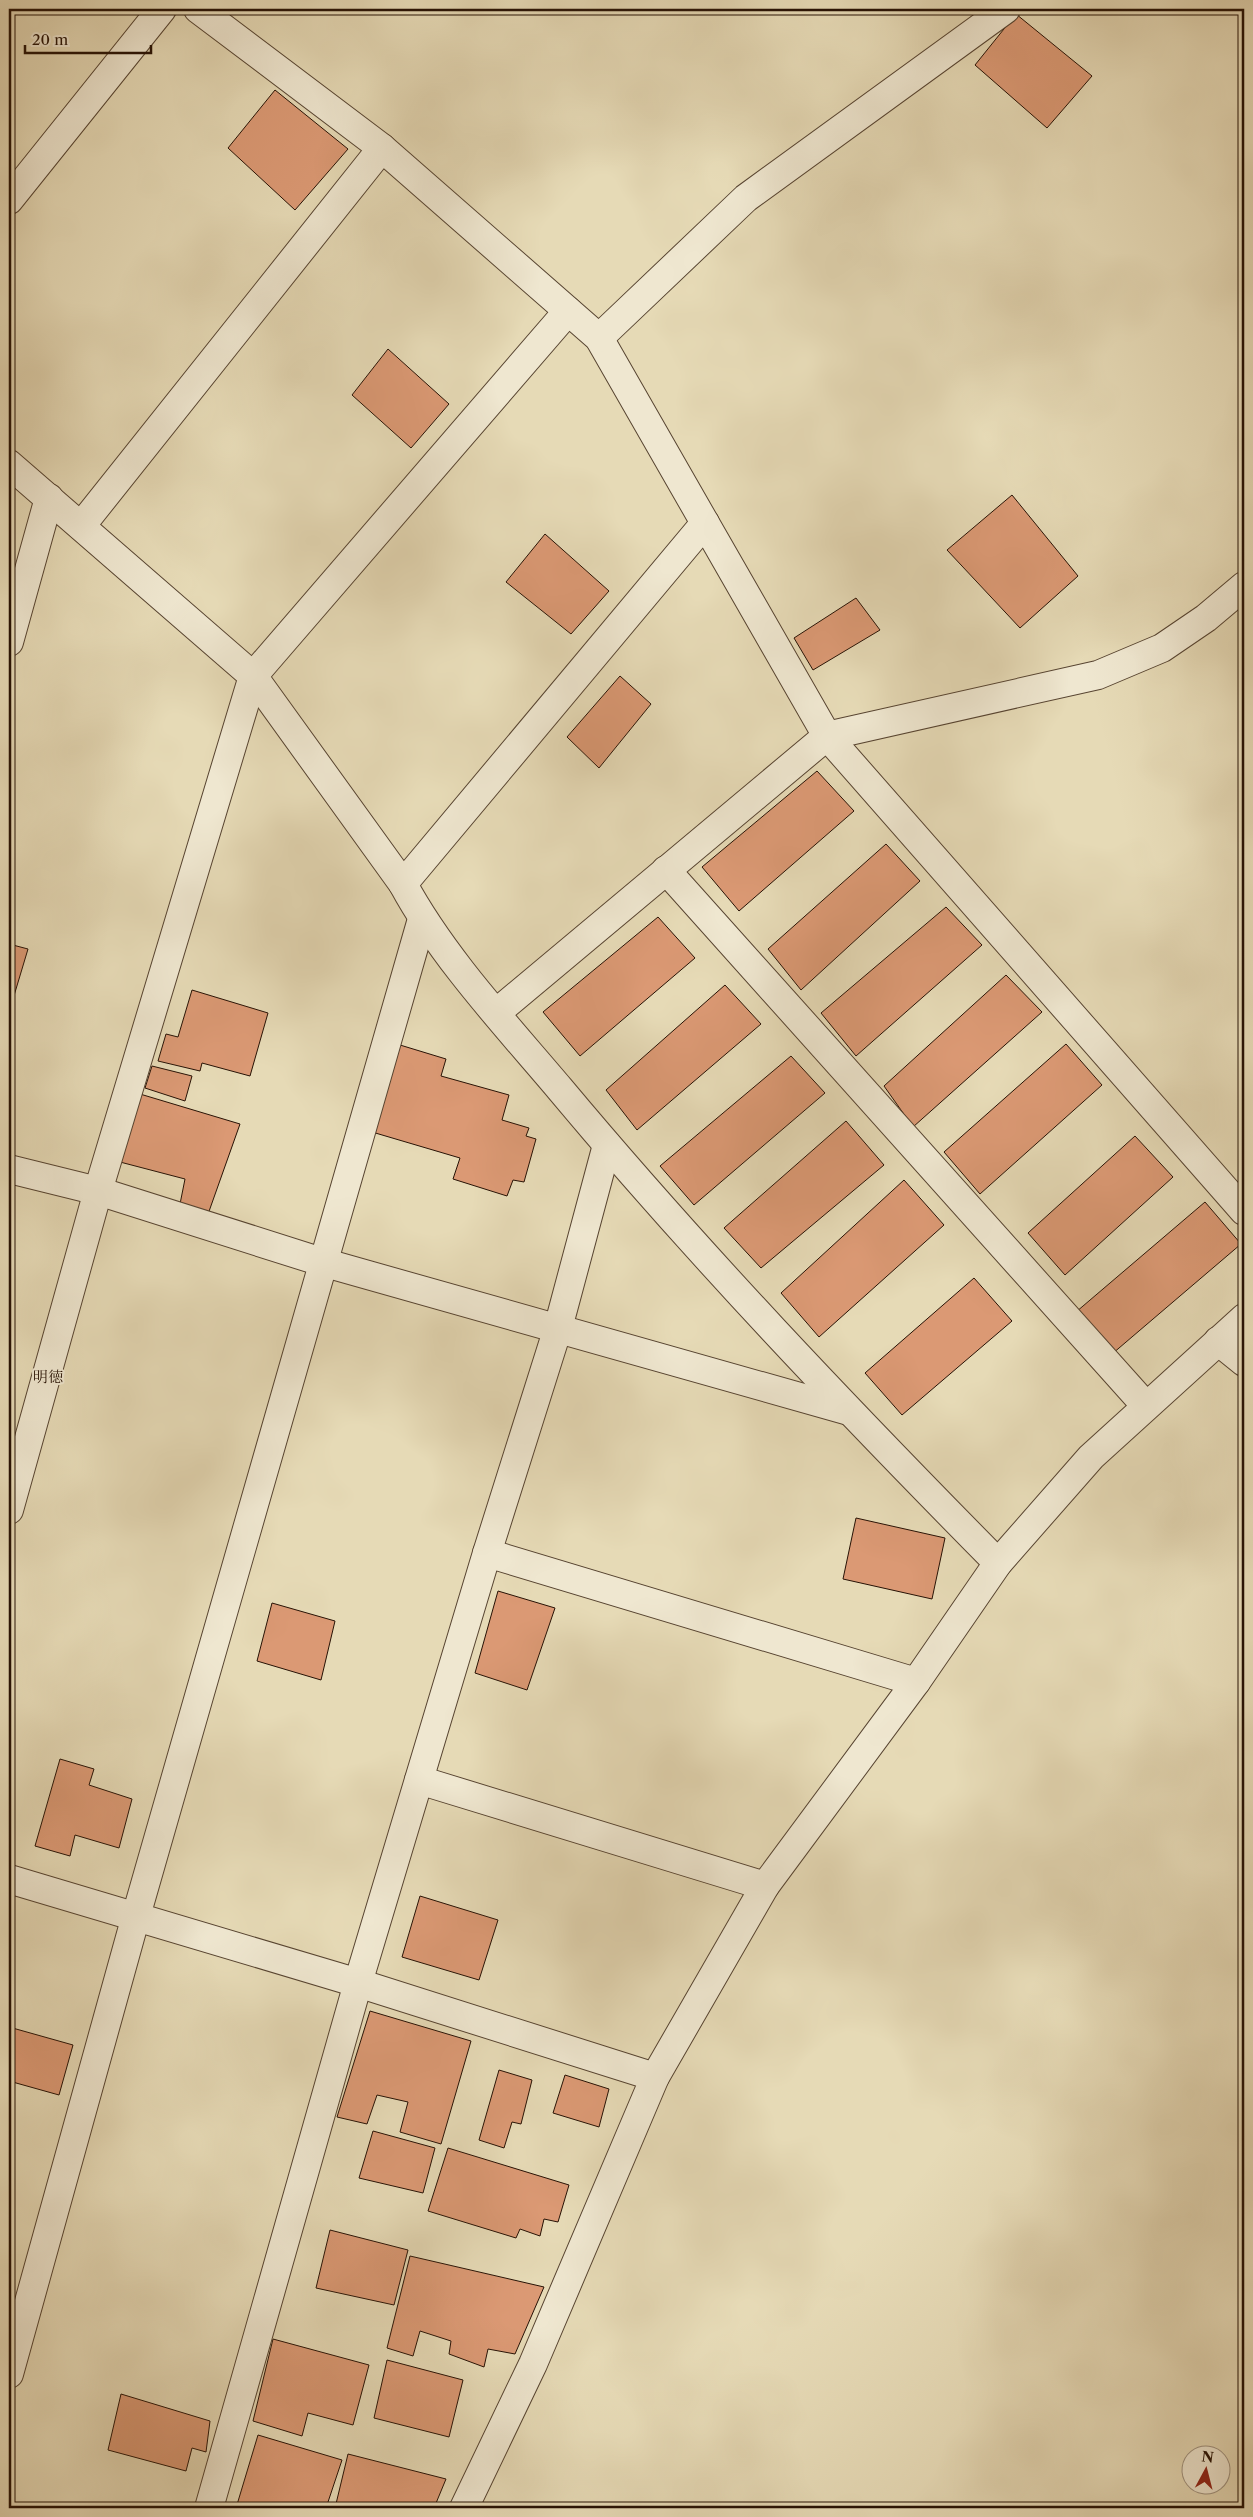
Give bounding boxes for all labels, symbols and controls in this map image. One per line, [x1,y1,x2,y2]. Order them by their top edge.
scale bar [25,22,151,54]
text: 20 m [32,30,68,49]
district label: 明徳 [33,1367,63,1386]
north arrow [1180,2444,1230,2494]
text: N [1200,2447,1215,2467]

